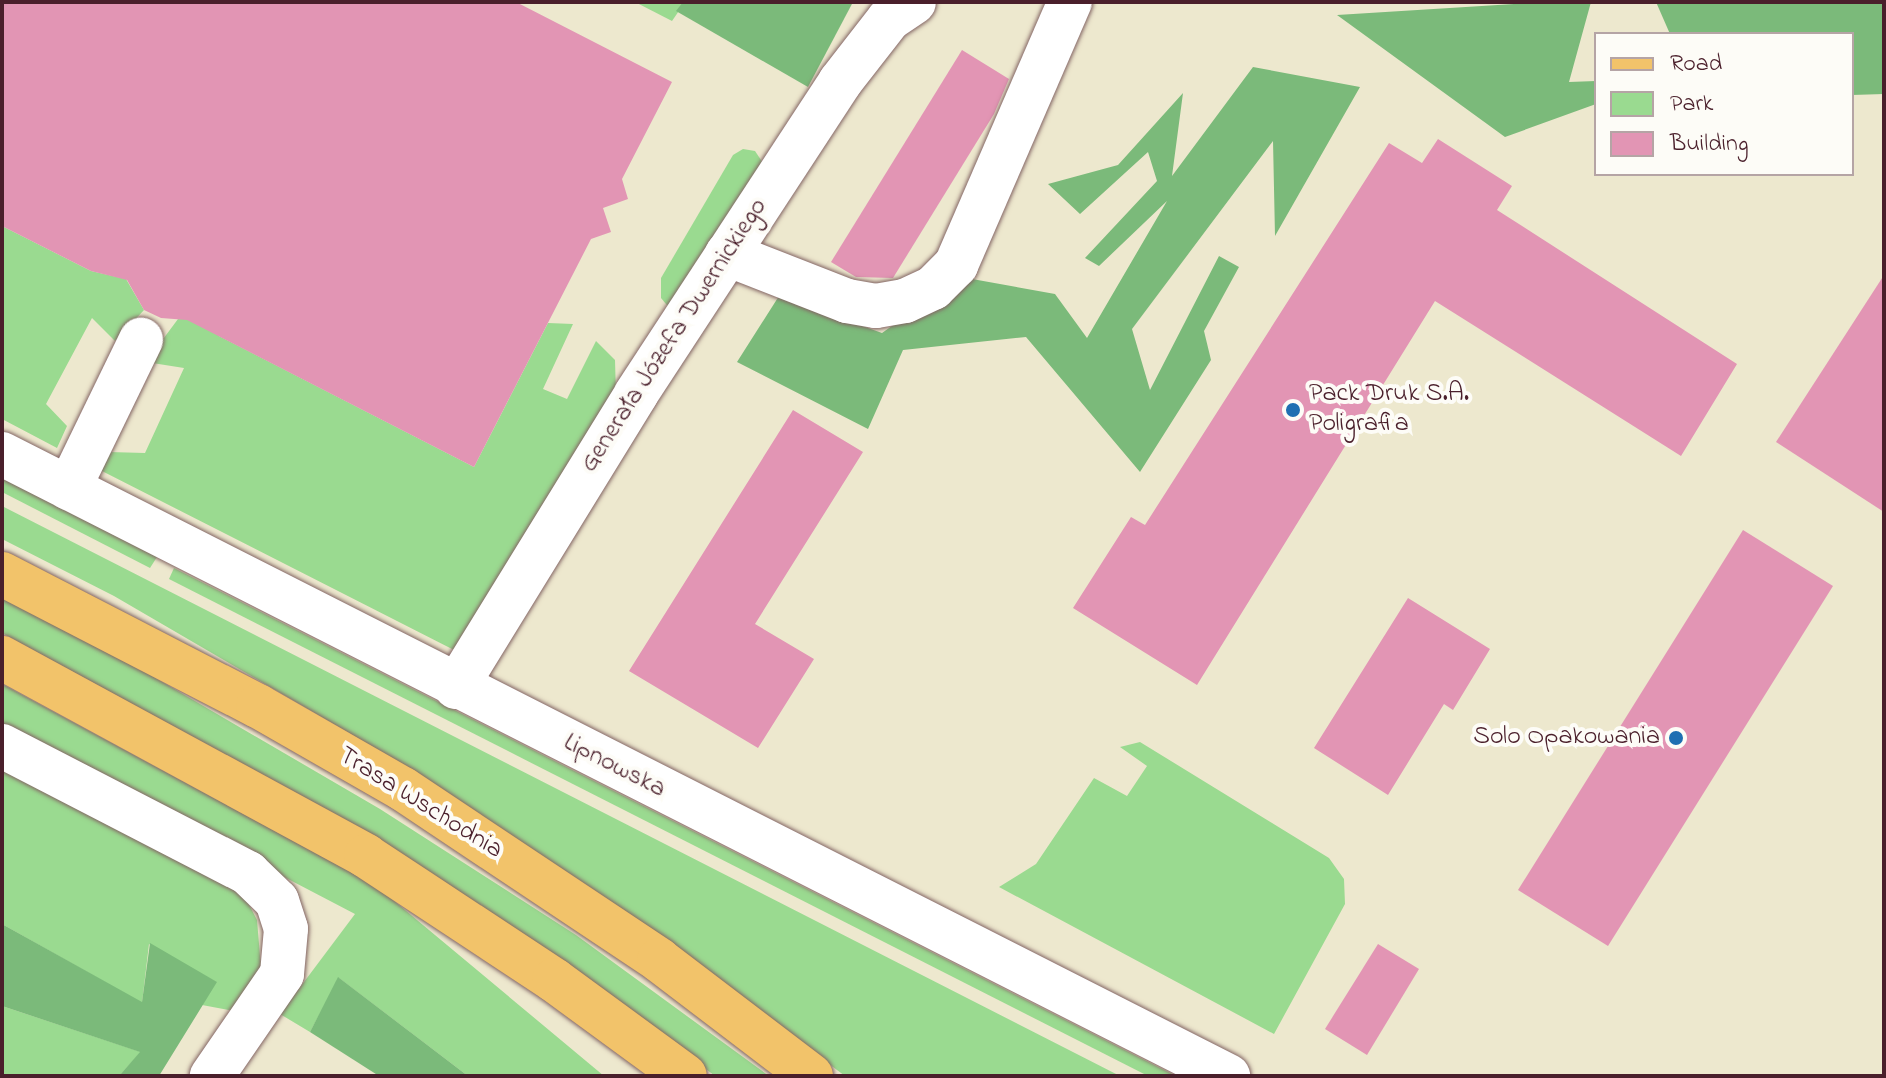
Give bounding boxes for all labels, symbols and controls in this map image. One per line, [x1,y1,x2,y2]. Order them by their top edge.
legend [1594,32,1854,176]
text: Road [1670,47,1722,82]
text: Park [1670,87,1713,122]
text: Building [1670,127,1749,162]
street label: Generała Józefa Dwernickiego [575,193,775,479]
place label: Pack Druk S.A. Poligrafia [1309,379,1469,440]
marker: Pack Druk S.A. Poligrafia [1284,401,1302,419]
place label: Solo Opakowania [1473,722,1660,754]
street label: Lipnowska [558,728,670,806]
marker: Solo Opakowania [1667,729,1685,747]
street label: Trasa Wschodnia [332,741,508,867]

